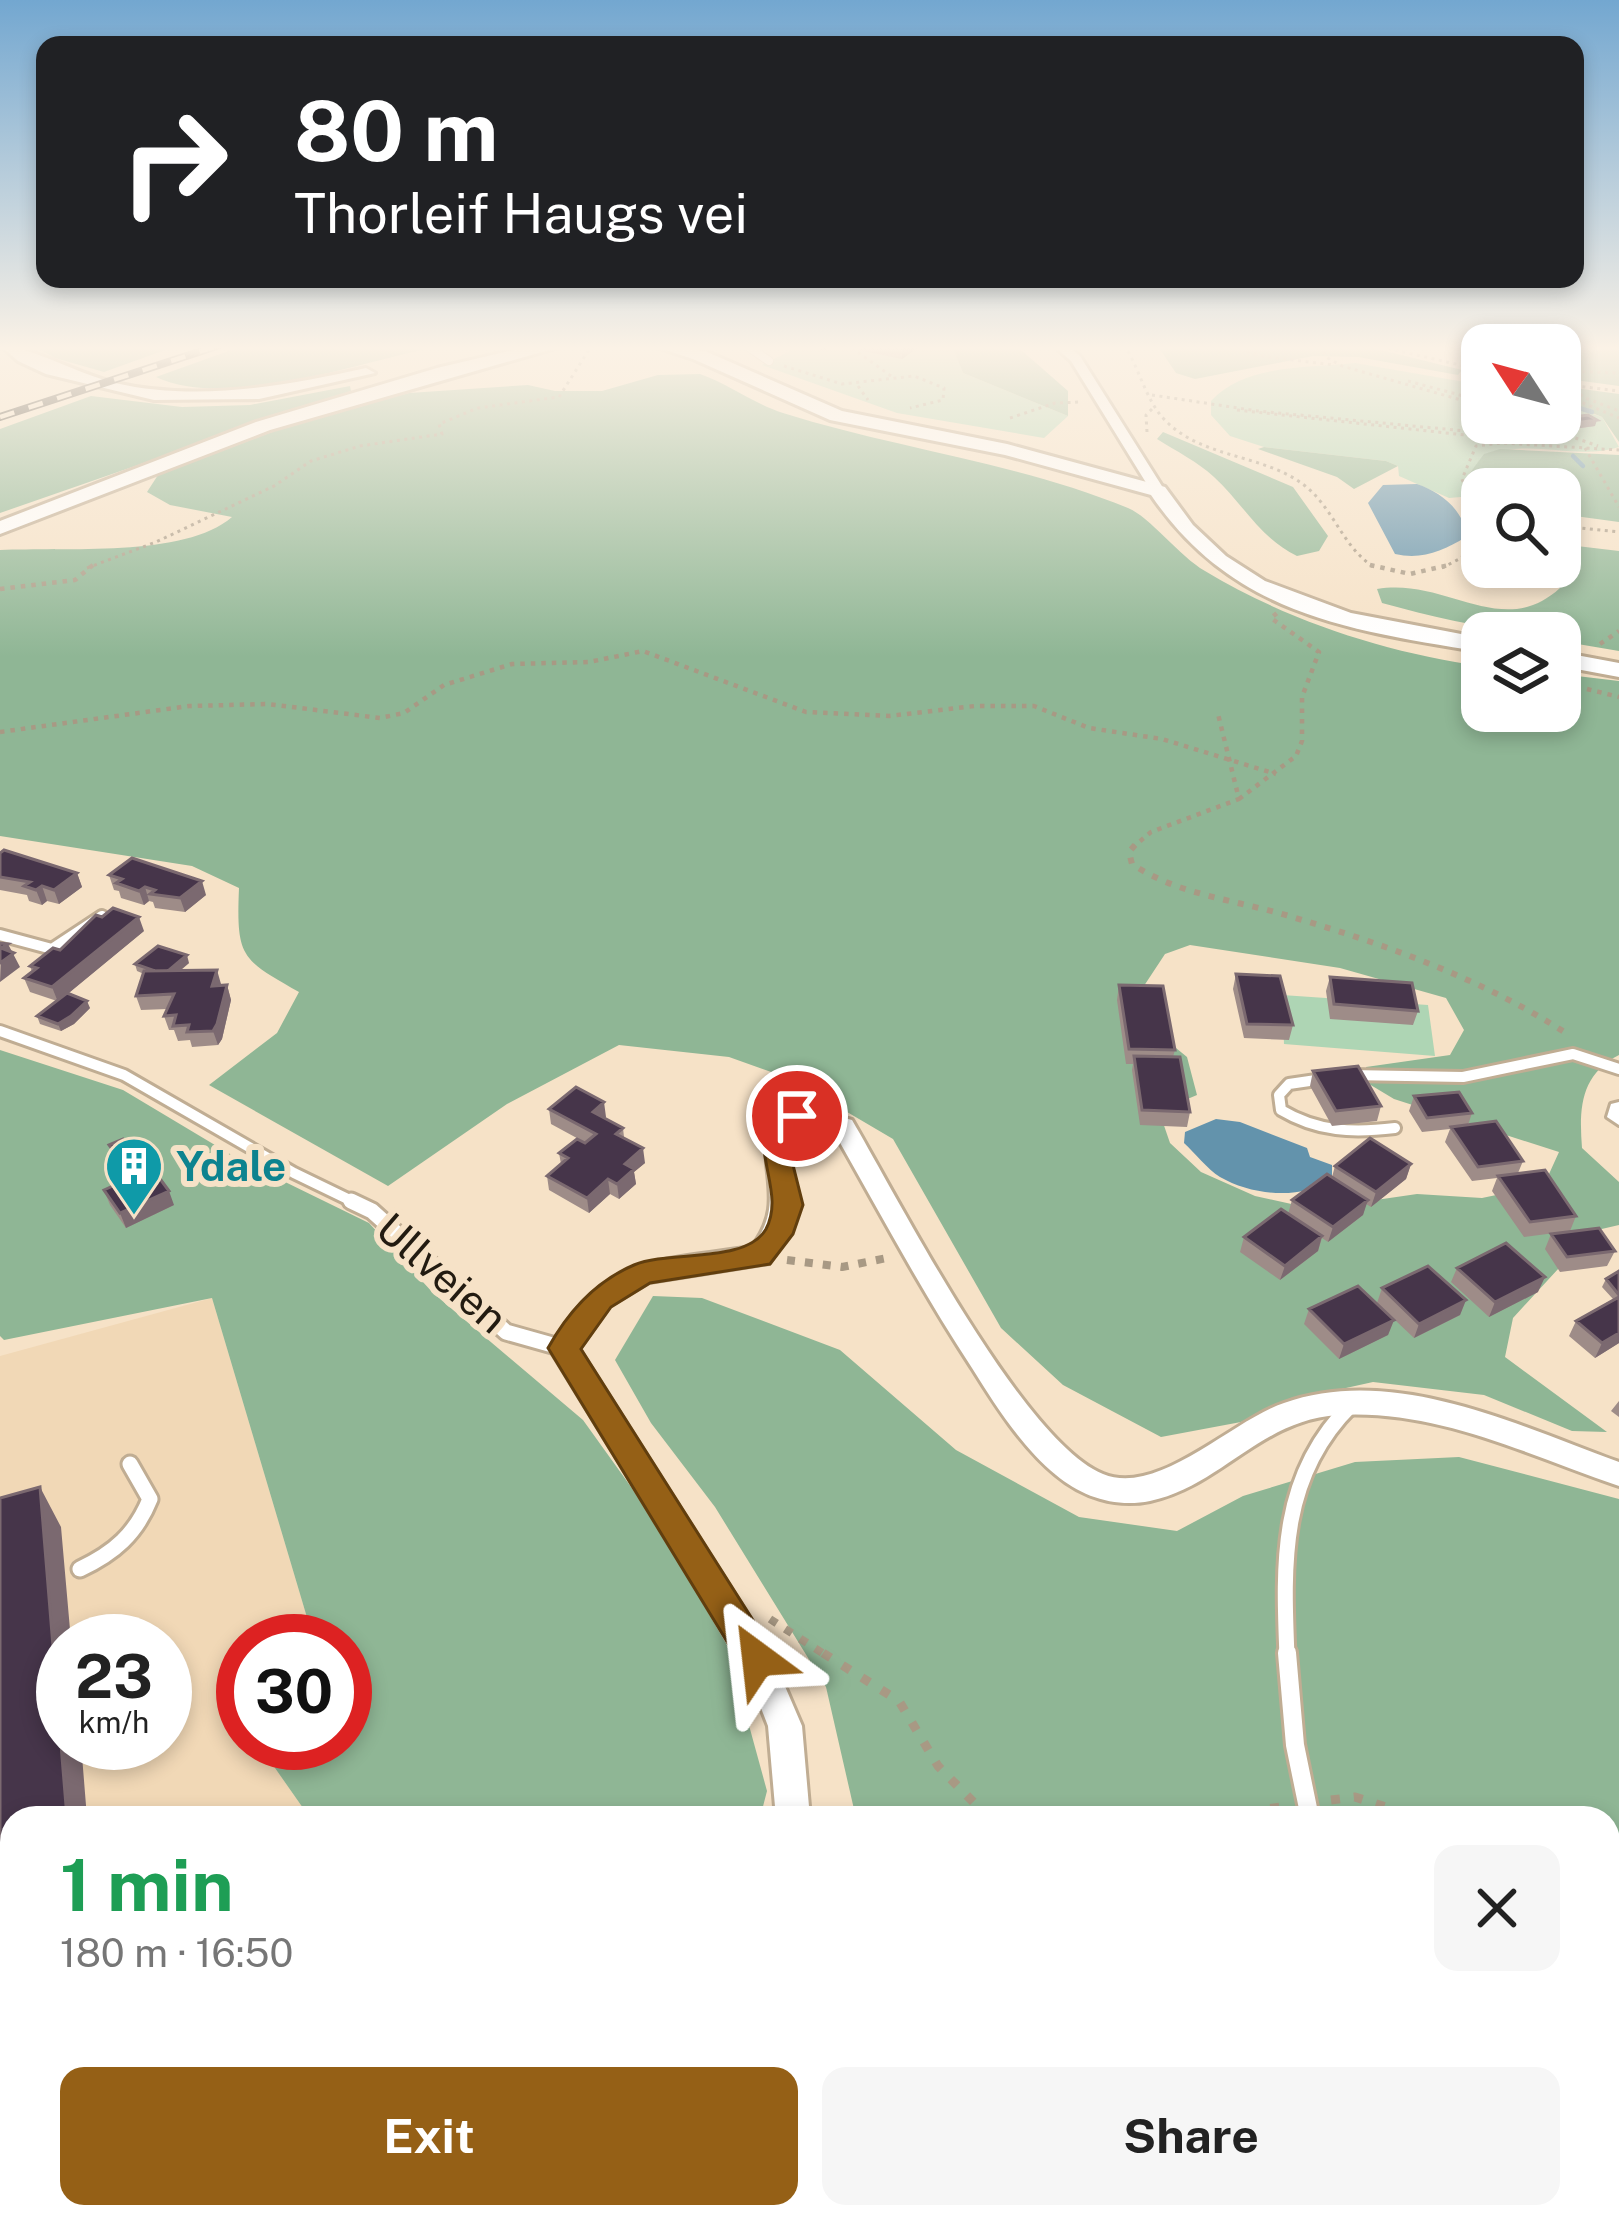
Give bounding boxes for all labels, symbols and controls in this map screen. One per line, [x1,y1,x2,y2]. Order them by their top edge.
text: 80 m [294,81,498,180]
icon: right [96,84,252,240]
text: Thorleif Haugs vei [294,182,748,245]
north arrow [1461,324,1581,444]
map controls [1461,324,1581,732]
button: search [1461,468,1581,588]
button: layers [1461,612,1581,732]
pin [746,1065,848,1167]
icon: arrive [764,1083,830,1149]
building icon: Ydale [103,1135,165,1217]
place label: Ydale [176,1141,286,1190]
street label: Ullveien [367,1203,517,1342]
position arrow [695,1596,821,1722]
speed limit sign: 30 [216,1614,372,1770]
text: 23 [75,1641,153,1712]
text: km/h [79,1704,149,1740]
text: 1 min [60,1843,234,1927]
button: close [1434,1845,1560,1971]
text: 180 m · 16:50 [60,1930,293,1976]
button: Exit [60,2067,798,2205]
button: Share [822,2067,1560,2205]

